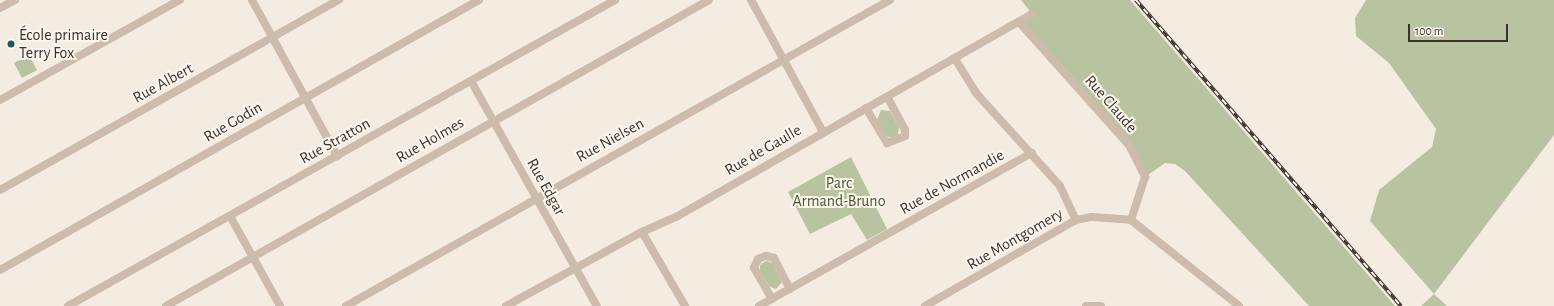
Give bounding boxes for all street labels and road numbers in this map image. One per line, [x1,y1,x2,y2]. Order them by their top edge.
street label: Rue Albert [130,59,196,107]
street label: Rue Claude [1081,71,1141,137]
street label: Rue Godin [200,98,266,146]
street label: Rue Holmes [393,113,467,167]
street label: Rue Stratton [296,114,374,168]
street label: Rue Nielsen [573,114,647,166]
street label: Rue de Gaulle [721,120,805,180]
street label: Rue de Normandie [896,145,1008,219]
street label: Rue Edgar [523,155,569,219]
street label: Rue Montgomery [964,204,1066,274]

